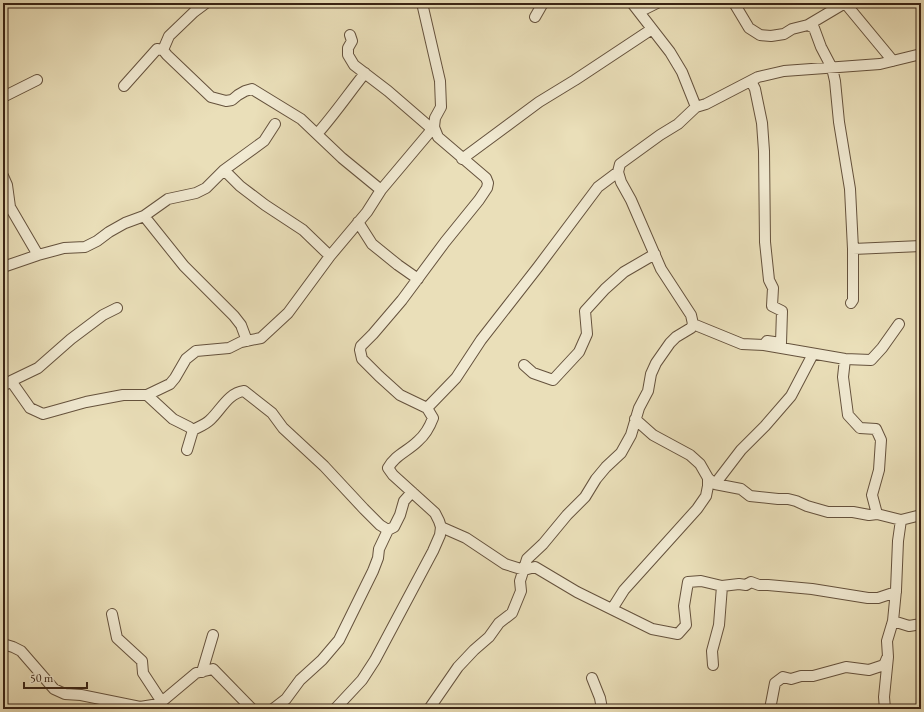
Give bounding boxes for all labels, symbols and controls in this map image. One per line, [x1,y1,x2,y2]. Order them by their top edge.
scale bar [24,664,87,690]
text: 50 m [30,670,54,686]

